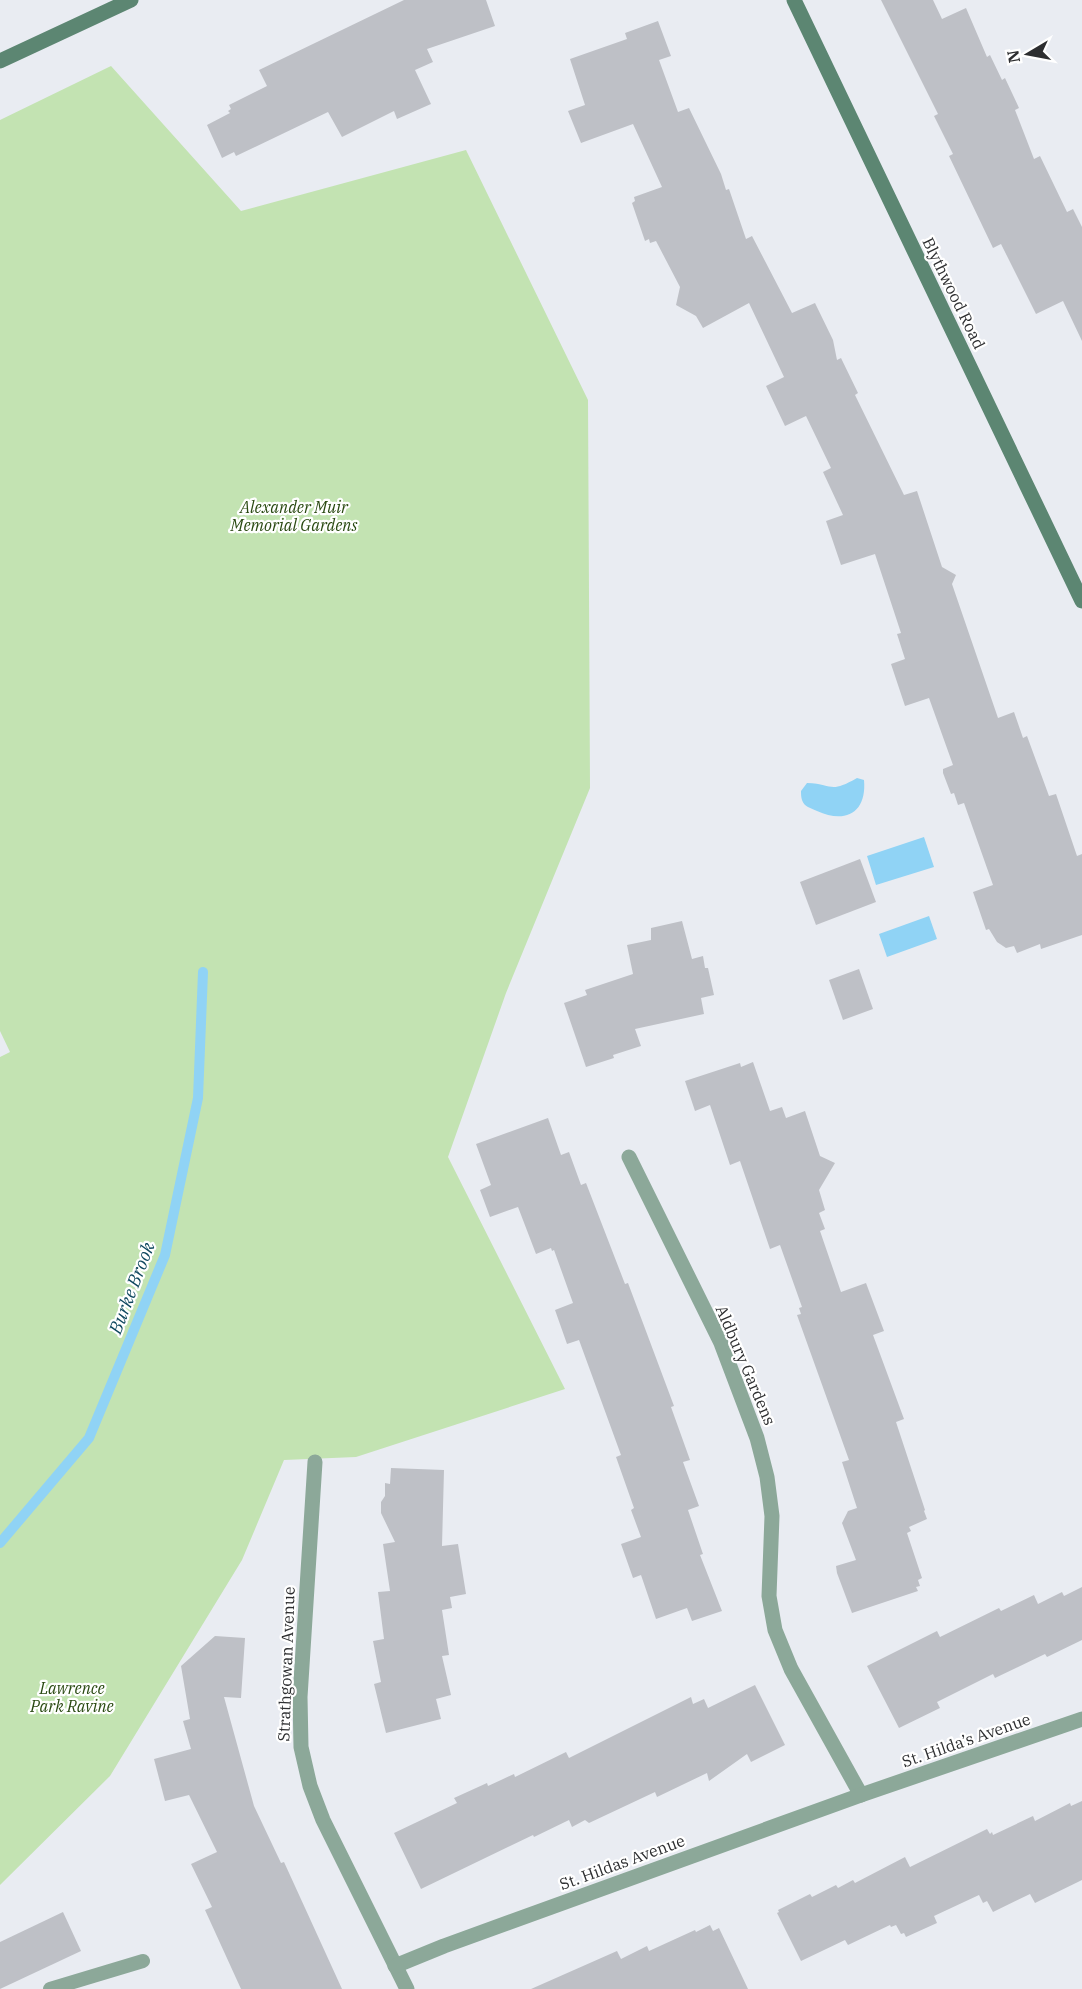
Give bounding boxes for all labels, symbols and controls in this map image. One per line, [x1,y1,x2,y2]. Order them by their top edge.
north arrow [998,24,1058,84]
text: N [1002,49,1024,65]
street label: Blythwood Road [918,234,990,352]
park label: Alexander Muir Memorial Gardens [230,497,357,535]
water label: Burke Brook [103,1238,160,1338]
street label: Aldbury Gardens [712,1302,780,1428]
street label: Strathgowan Avenue [273,1586,299,1742]
park label: Lawrence Park Ravine [29,1678,114,1716]
street label: St. Hilda’s Avenue [899,1709,1033,1771]
street label: St. Hildas Avenue [557,1830,687,1894]

